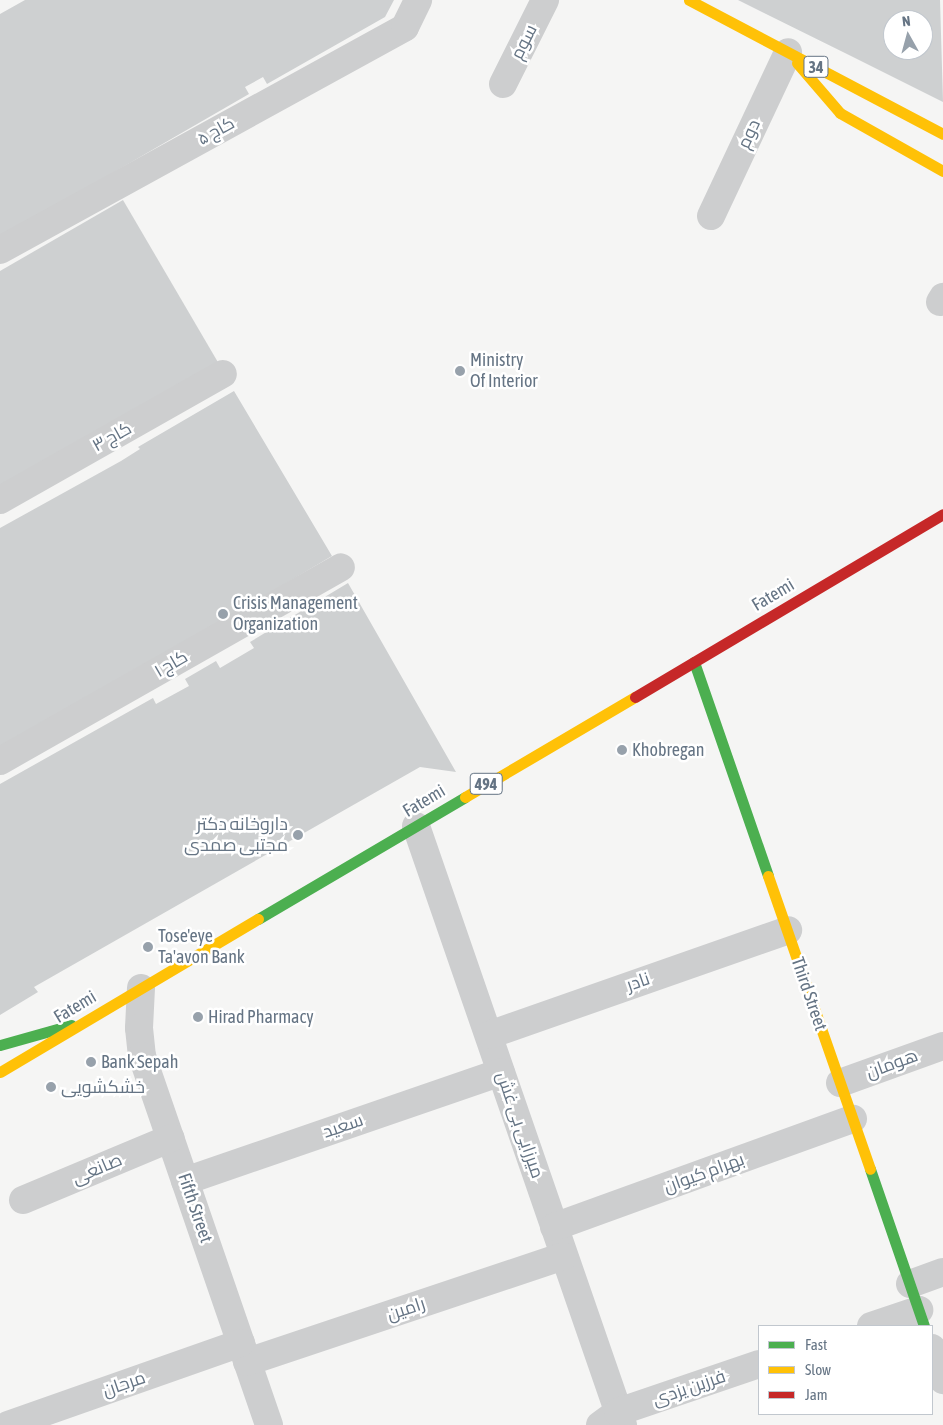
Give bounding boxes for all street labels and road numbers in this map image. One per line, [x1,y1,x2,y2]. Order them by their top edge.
street label: سوم [506,21,542,63]
road number: 34 [802,54,830,80]
street label: کاج ۵ [194,112,238,150]
street label: دوم [733,116,765,152]
street label: کاج ۳ [89,417,135,457]
street label: Fatemi [748,574,798,616]
street label: کاج ۱ [150,646,192,682]
road number: 494 [468,771,504,798]
street label: Fatemi [399,780,449,822]
street label: Third Street [786,954,832,1034]
street label: نادر [623,968,653,996]
street label: Fatemi [50,986,100,1028]
street label: هومان [863,1045,921,1083]
street label: میرزایی بی غش [492,1069,548,1181]
street label: سعید [320,1109,366,1143]
street label: بهرام کیوان [661,1148,747,1198]
street label: صانعی [69,1149,125,1189]
street label: Fifth Street [173,1170,217,1246]
street label: رامین [384,1293,428,1325]
street label: فرزین یزدی [650,1365,728,1411]
street label: مرجان [100,1367,148,1401]

